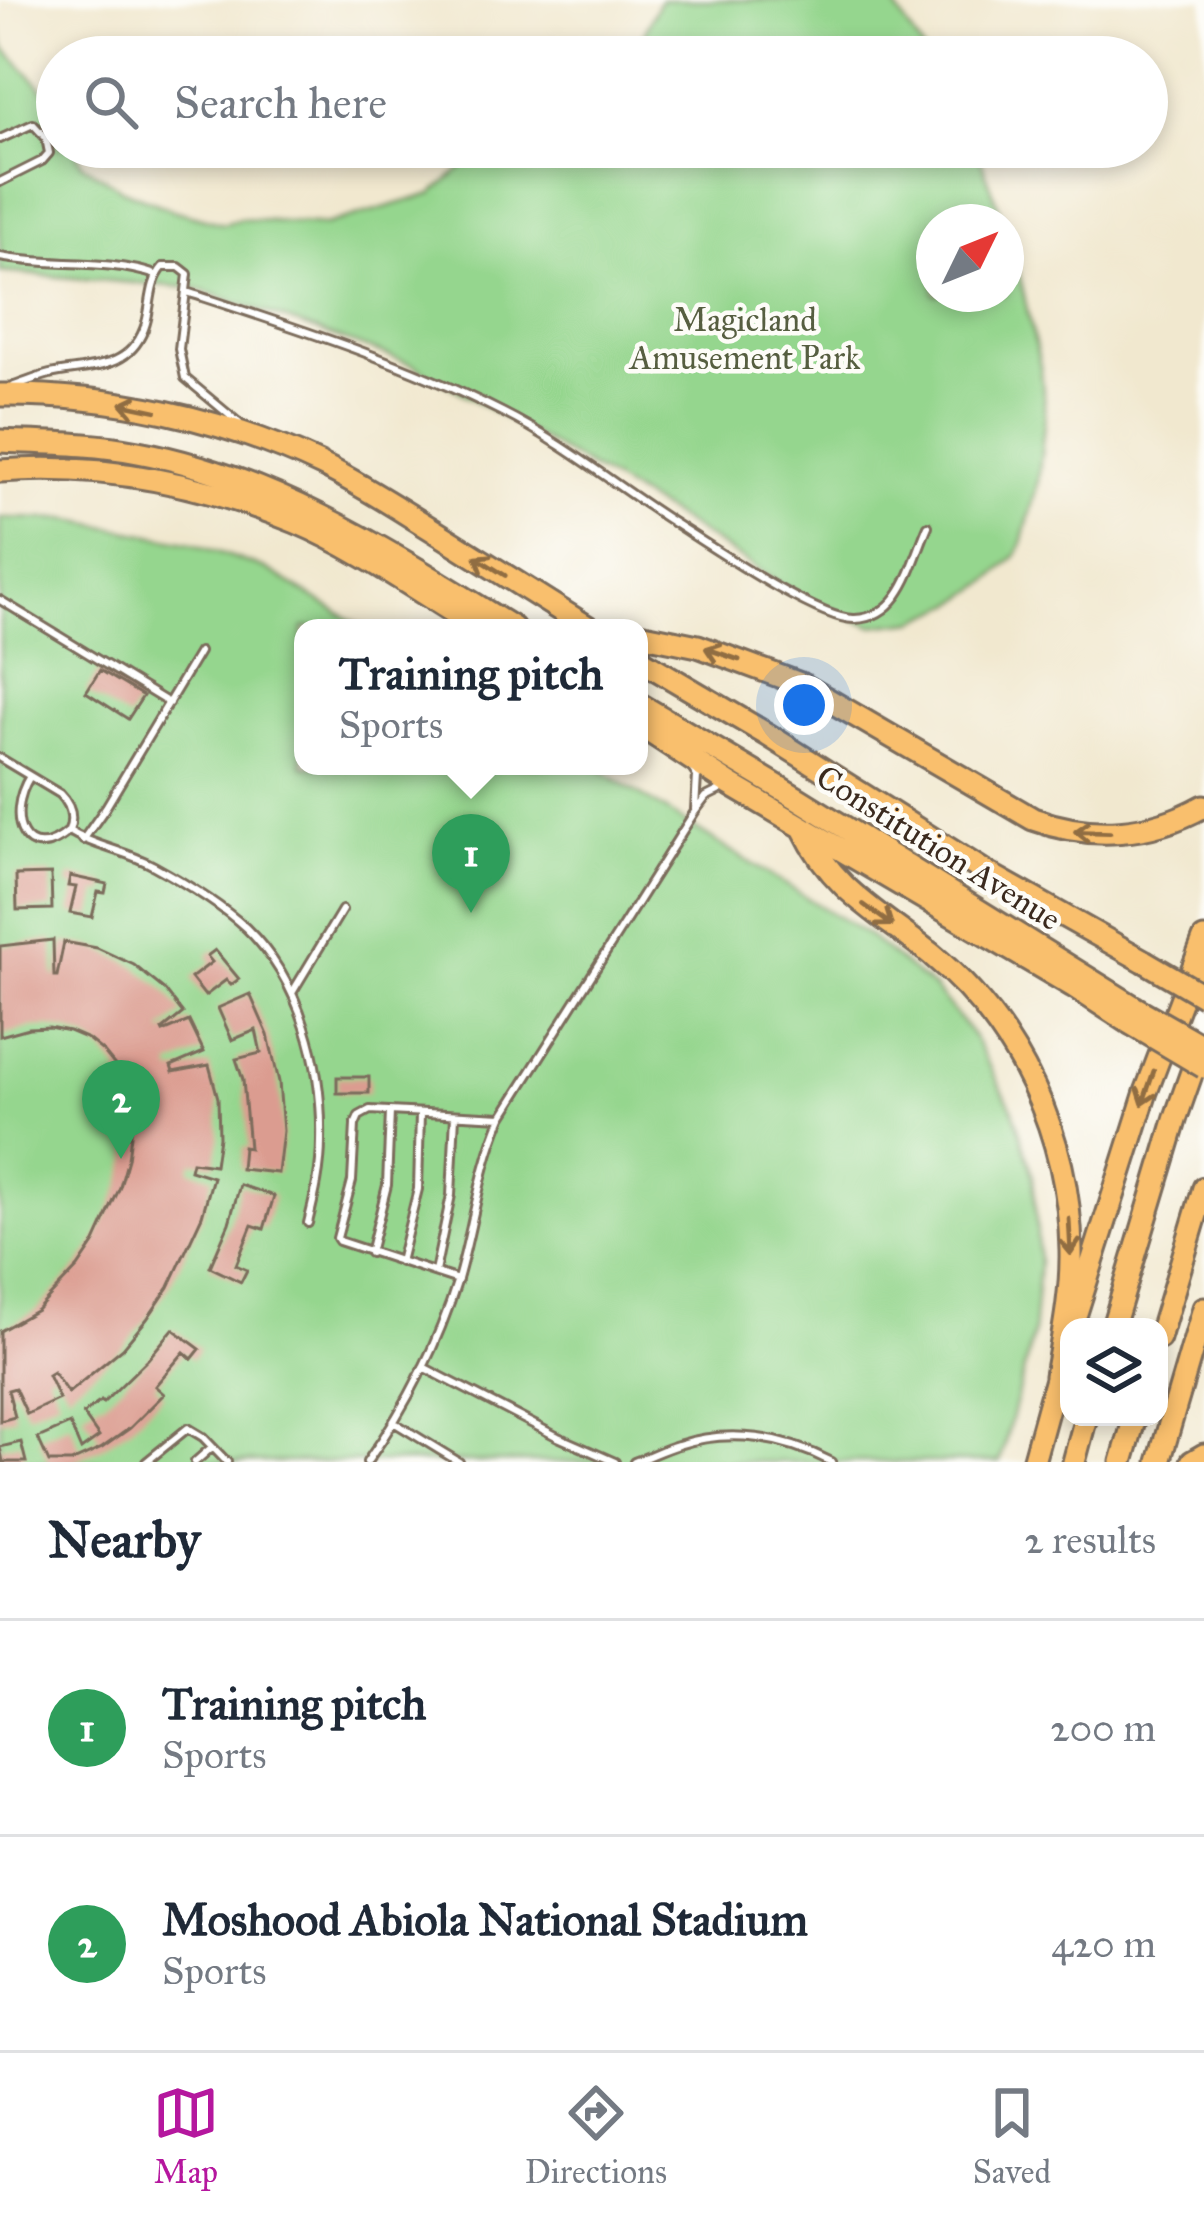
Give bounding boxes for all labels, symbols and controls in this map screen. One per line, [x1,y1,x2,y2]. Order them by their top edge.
search box [36,36,1168,168]
icon: search [78,69,144,135]
text: Search here [174,75,387,130]
north arrow [916,204,1024,312]
park label: Magicland Amusement Park [628,300,861,378]
one-way arrow [119,394,157,417]
one-way arrow [474,554,508,578]
popup [294,619,648,775]
one-way arrow [705,642,742,663]
text: Training pitch [339,646,603,701]
your location [774,675,834,735]
text: Sports [339,701,443,749]
street label: Constitution Avenue [809,757,1068,939]
pin: 1 [432,814,510,913]
one-way arrow [1073,820,1112,843]
one-way arrow [862,902,894,928]
pin: 2 [82,1060,160,1159]
one-way arrow [1136,1069,1157,1106]
one-way arrow [1059,1216,1082,1255]
map controls [1060,1318,1168,1426]
button: layers [1060,1318,1168,1426]
text: Nearby [48,1509,200,1571]
text: 2 results [1024,1516,1156,1564]
text: Training pitch [162,1676,426,1731]
text: 1 [79,1704,95,1752]
text: 200 m [1050,1704,1156,1752]
text: Sports [162,1731,266,1779]
text: Moshood Abiola National Stadium [162,1892,808,1947]
text: 2 [77,1920,97,1968]
text: 420 m [1051,1920,1156,1968]
text: Sports [162,1947,266,1995]
tab: Map [153,2080,219,2192]
tab: Directions [525,2080,667,2192]
tab: Saved [973,2080,1051,2192]

